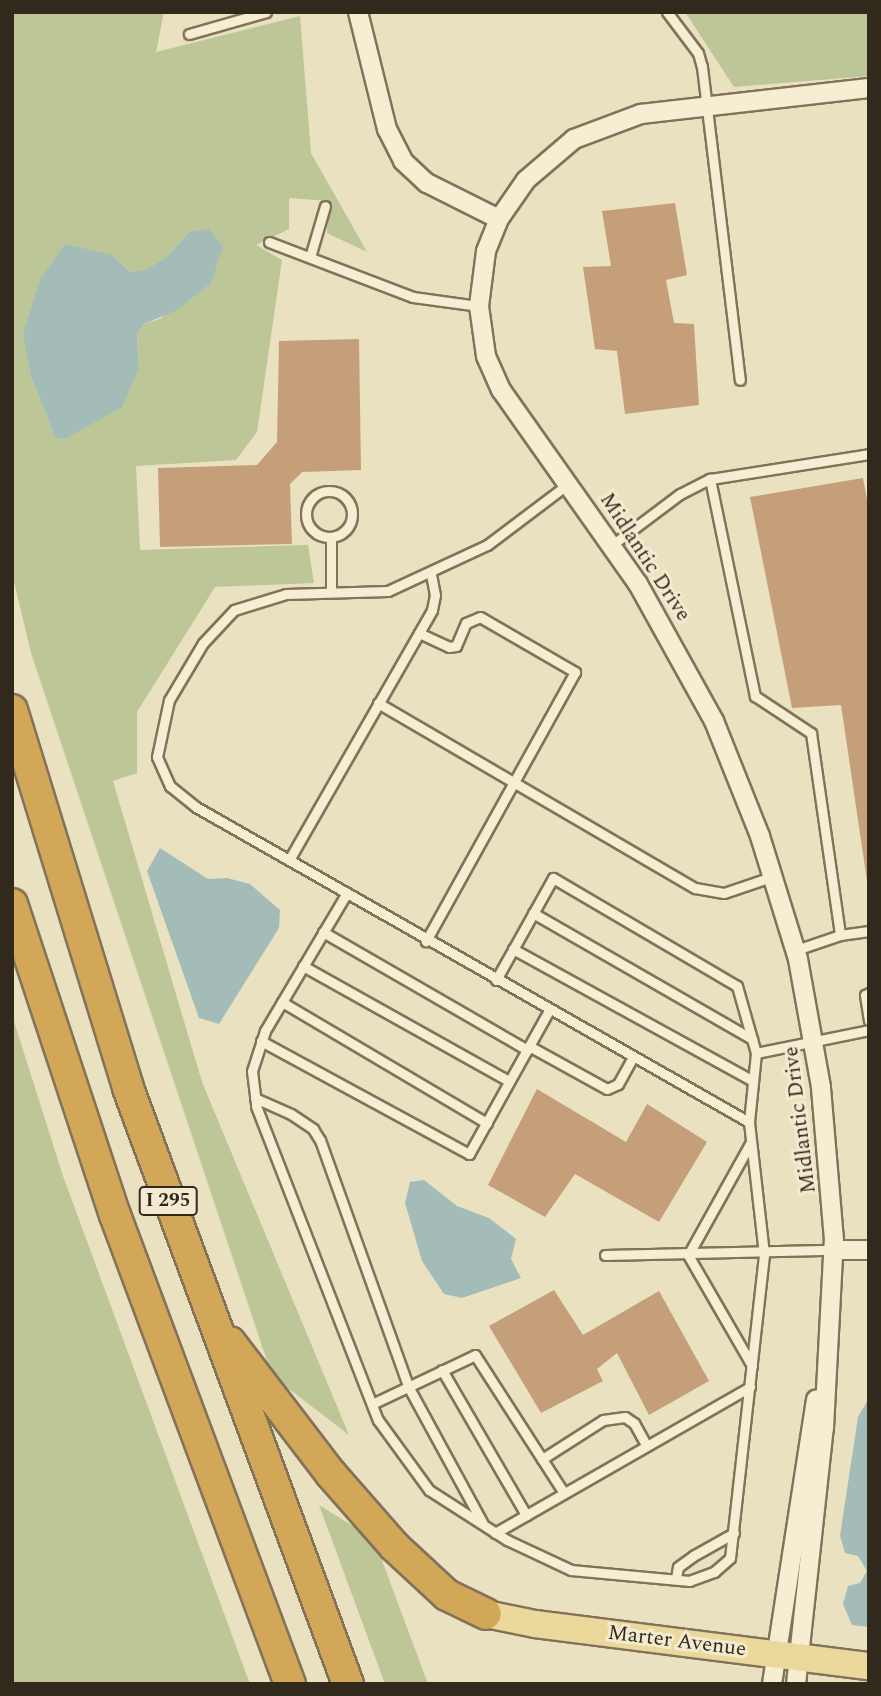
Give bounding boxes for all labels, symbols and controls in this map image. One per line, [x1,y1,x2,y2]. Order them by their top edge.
street label: Midlantic Drive [594,488,696,626]
street label: Midlantic Drive [778,1045,822,1195]
road number: I 295 [138,1186,198,1217]
street label: Marter Avenue [606,1620,748,1662]

